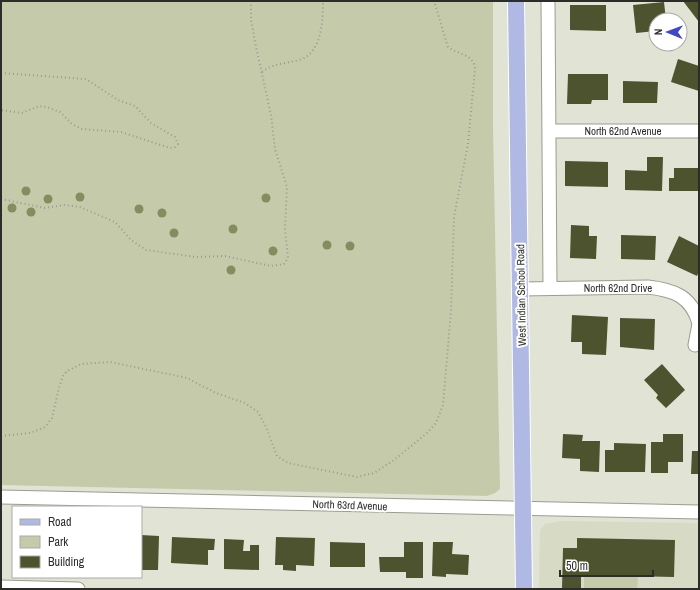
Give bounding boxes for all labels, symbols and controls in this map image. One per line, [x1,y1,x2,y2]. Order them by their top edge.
north arrow [648,12,688,52]
text: N [651,28,665,35]
street label: North 62nd Avenue [584,124,662,138]
street label: West Indian School Road [513,244,529,346]
street label: North 62nd Drive [584,281,652,295]
street label: North 63rd Avenue [312,497,388,513]
legend [12,506,142,578]
text: Road [48,514,72,530]
text: Park [48,534,68,550]
scale bar [560,552,653,578]
text: Building [48,554,85,570]
text: 50 m [566,558,588,574]

